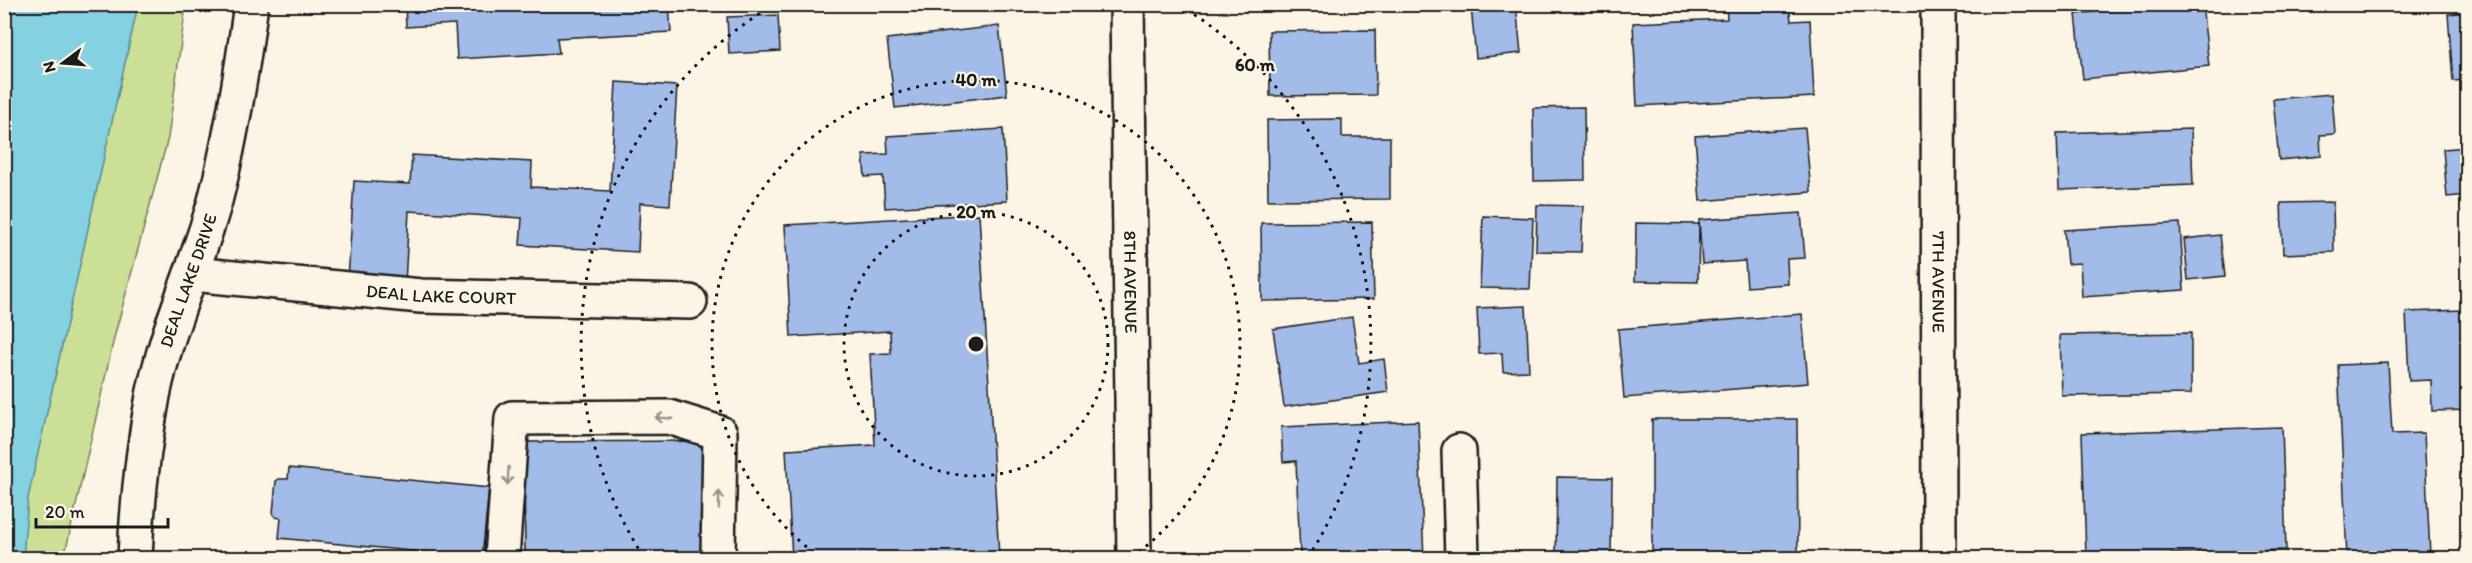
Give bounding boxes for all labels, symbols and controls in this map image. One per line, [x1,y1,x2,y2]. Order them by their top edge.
north arrow [33,33,93,93]
text: 60 m [1235,54,1276,76]
text: N [38,59,60,75]
text: 40 m [955,69,997,91]
text: 20 m [956,201,997,223]
street label: DEAL LAKE DRIVE [155,211,222,350]
street label: 8TH AVENUE [1119,230,1142,334]
street label: 7TH AVENUE [1927,231,1950,333]
street label: DEAL LAKE COURT [365,280,516,309]
centre of rings [966,334,986,354]
one-way arrow [654,412,674,423]
one-way arrow [502,466,513,486]
scale bar [36,491,168,529]
one-way arrow [713,491,725,511]
text: 20 m [45,501,85,523]

